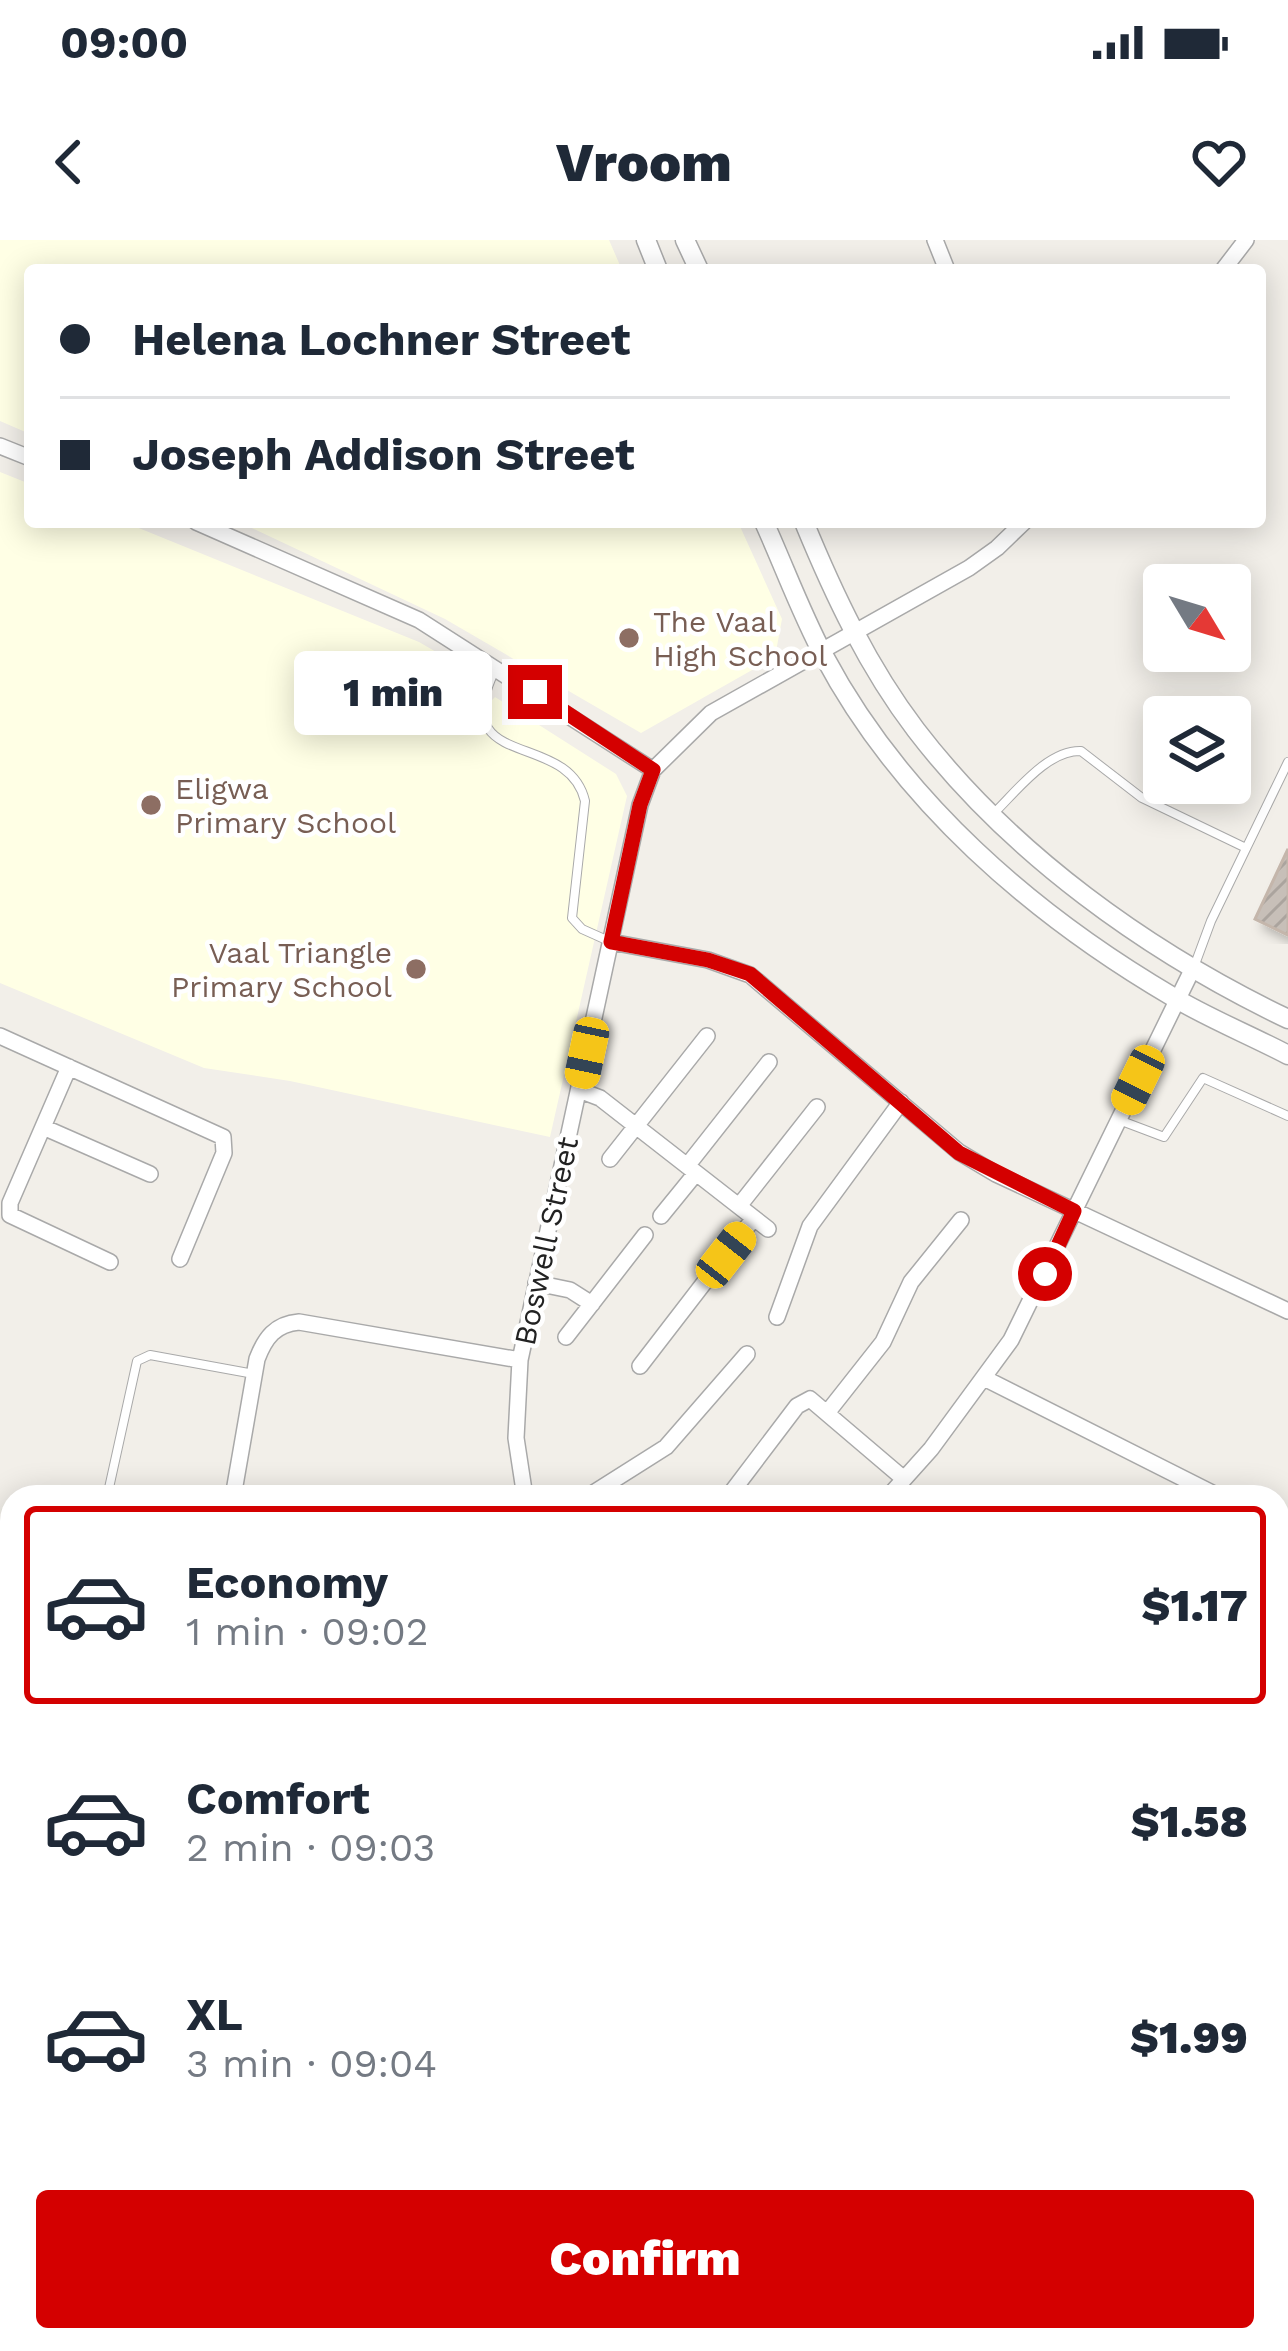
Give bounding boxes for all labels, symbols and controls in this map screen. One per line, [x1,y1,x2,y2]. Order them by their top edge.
text: 09:00 [60,16,188,69]
icon: back [36,129,102,195]
icon: heart [1186,129,1252,195]
text: Vroom [556,131,732,194]
text: Helena Lochner Street [132,313,630,366]
text: Joseph Addison Street [132,428,635,481]
north arrow [1143,564,1251,672]
map controls [1143,564,1251,804]
place label: The Vaal High School [653,604,828,673]
marker: The Vaal High School [616,625,642,651]
callout: 1 min [295,650,493,734]
route end [508,665,562,719]
text: 1 min [343,670,443,715]
button: layers [1143,696,1251,804]
place label: Eligwa Primary School [175,771,396,840]
marker: Eligwa Primary School [138,792,164,818]
place label: Vaal Triangle Primary School [171,935,392,1004]
marker: Vaal Triangle Primary School [403,956,429,982]
car [562,1014,612,1092]
car [1106,1040,1170,1120]
street label: Boswell Street [507,1133,585,1348]
car [690,1216,762,1294]
route start [1018,1247,1072,1301]
icon: car [42,1551,150,1659]
text: Economy [186,1556,388,1609]
text: $1.17 [1141,1579,1248,1632]
text: 1 min · 09:02 [186,1609,428,1654]
icon: car [42,1767,150,1875]
text: Comfort [186,1772,370,1825]
text: $1.58 [1131,1795,1248,1848]
text: 2 min · 09:03 [186,1825,435,1870]
icon: car [42,1983,150,2091]
text: XL [186,1988,243,2041]
text: $1.99 [1130,2011,1248,2064]
text: 3 min · 09:04 [186,2041,437,2086]
button: Confirm [36,2190,1254,2328]

